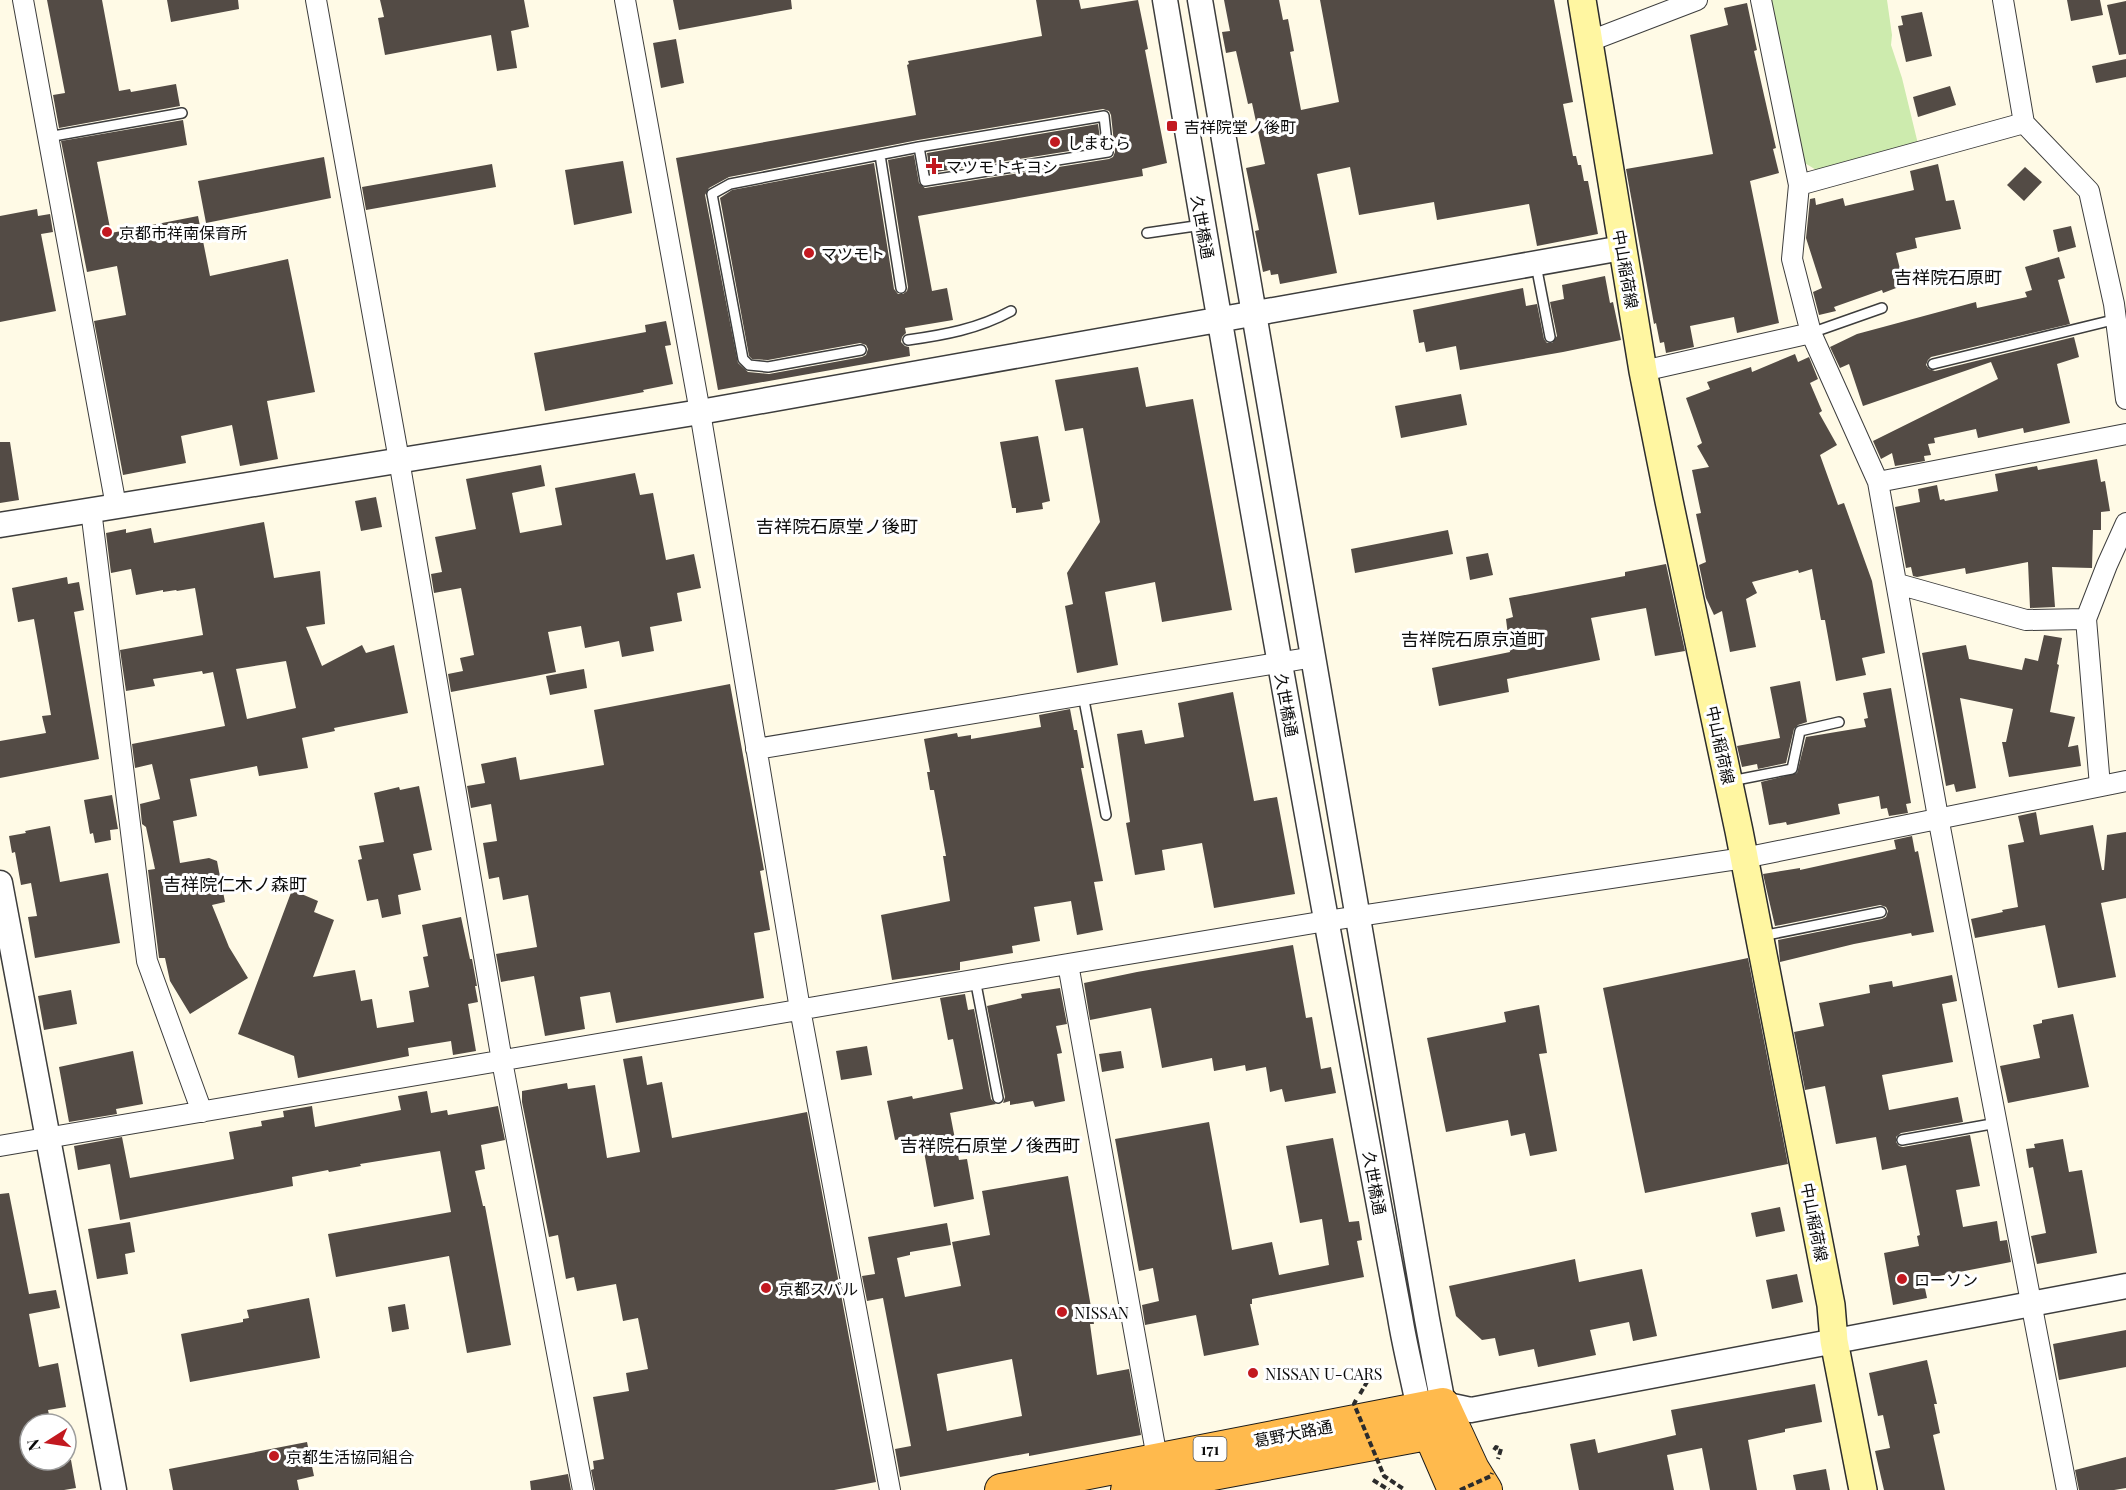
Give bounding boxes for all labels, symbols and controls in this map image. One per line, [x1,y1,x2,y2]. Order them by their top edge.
place label: 吉祥院堂ノ後町 [1184,116,1296,137]
marker: 吉祥院堂ノ後町 [1165,119,1179,133]
place label: しまむら [1067,132,1131,153]
marker: しまむら [1048,135,1062,149]
place label: マツモトキヨシ [946,156,1058,177]
marker: マツモトキヨシ [927,159,941,173]
street label: 久世橋通 [1187,194,1219,260]
place label: 京都市祥南保育所 [119,222,247,243]
marker: 京都市祥南保育所 [100,225,114,239]
street label: 中山稲荷線 [1609,228,1643,310]
place label: マツモト [821,243,885,264]
marker: マツモト [802,246,816,260]
district label: 吉祥院石原町 [1894,265,2002,289]
district label: 吉祥院石原堂ノ後町 [756,514,918,538]
district label: 吉祥院石原京道町 [1401,627,1545,651]
street label: 久世橋通 [1271,672,1303,738]
street label: 中山稲荷線 [1702,704,1740,786]
district label: 吉祥院仁木ノ森町 [163,872,307,896]
district label: 吉祥院石原堂ノ後西町 [900,1133,1080,1157]
street label: 久世橋通 [1359,1150,1391,1216]
street label: 中山稲荷線 [1797,1181,1833,1263]
place label: ローソン [1914,1269,1978,1290]
marker: ローソン [1895,1272,1909,1286]
place label: 京都スバル [778,1278,858,1299]
marker: 京都スバル [759,1281,773,1295]
place label: NISSAN [1074,1302,1129,1323]
marker: NISSAN [1055,1305,1069,1319]
place label: NISSAN U-CARS [1265,1363,1382,1384]
marker: NISSAN U-CARS [1246,1366,1260,1380]
north arrow [18,1412,78,1472]
street label: 葛野大路通 [1252,1415,1334,1451]
text: N [21,1437,44,1453]
road number: 171 [1194,1437,1226,1461]
place label: 京都生活協同組合 [286,1446,414,1467]
marker: 京都生活協同組合 [267,1449,281,1463]

